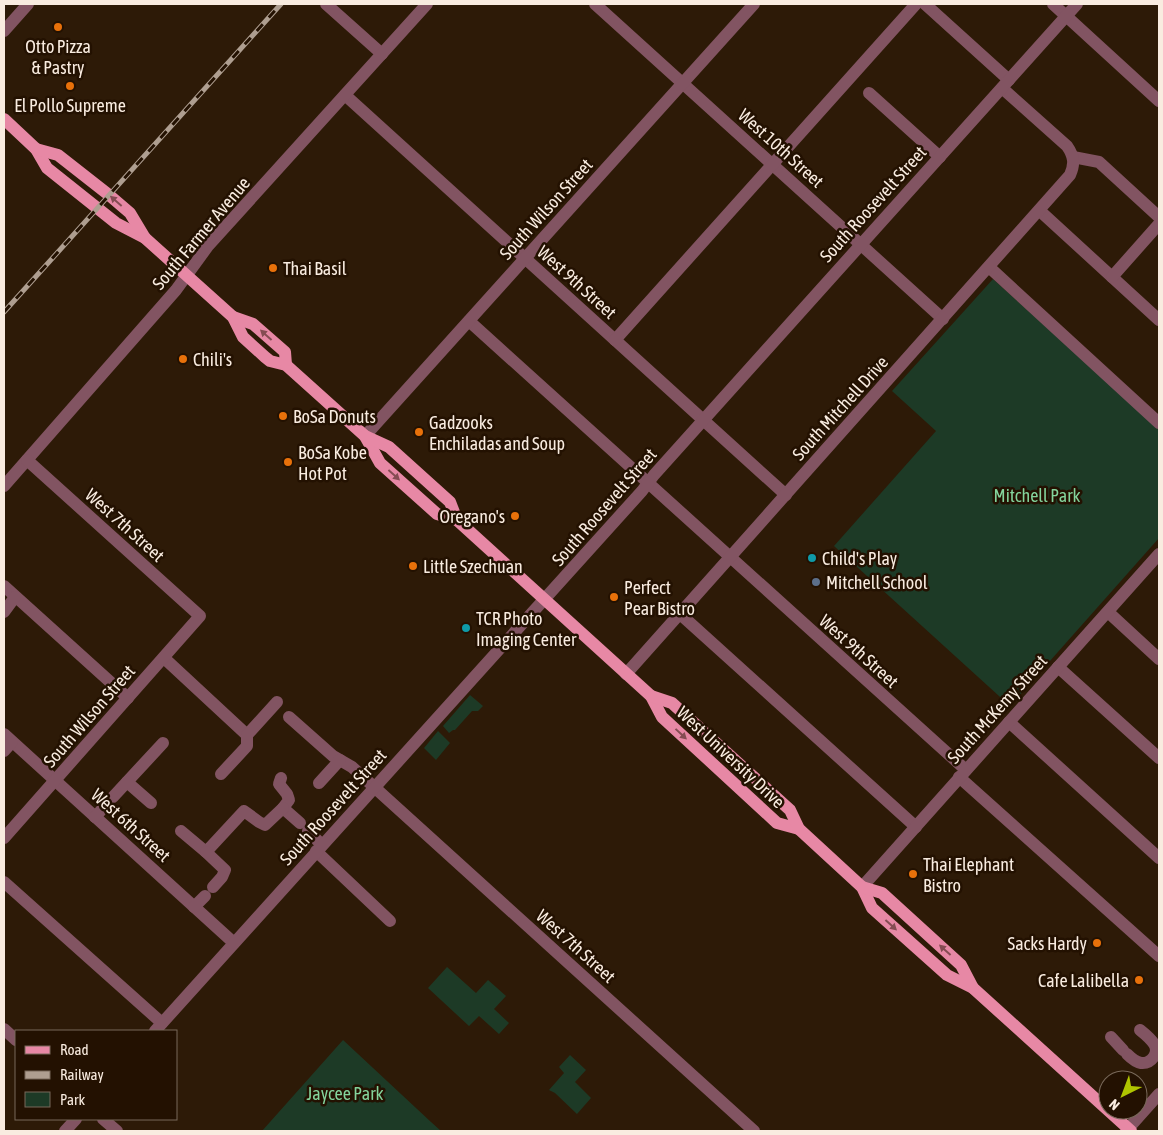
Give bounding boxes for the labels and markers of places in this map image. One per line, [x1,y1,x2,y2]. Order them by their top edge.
marker: Otto Pizza & Pastry [52,21,64,33]
place label: Otto Pizza & Pastry [25,36,91,78]
marker: El Pollo Supreme [64,80,76,92]
place label: El Pollo Supreme [14,95,126,116]
place label: Thai Basil [283,258,347,279]
marker: Thai Basil [267,262,279,274]
place label: Chili's [193,349,232,370]
marker: Chili's [177,353,189,365]
place label: BoSa Donuts [293,406,376,427]
marker: BoSa Donuts [277,410,289,422]
place label: Gadzooks Enchiladas and Soup [429,412,565,454]
marker: Gadzooks Enchiladas and Soup [413,426,425,438]
place label: BoSa Kobe Hot Pot [298,442,367,484]
marker: BoSa Kobe Hot Pot [282,456,294,468]
place label: Oregano's [439,506,505,527]
marker: Oregano's [509,510,521,522]
place label: Child's Play [822,548,897,569]
marker: Child's Play [806,552,818,564]
place label: Little Szechuan [423,556,523,577]
marker: Little Szechuan [407,560,419,572]
place label: Mitchell School [826,572,928,593]
marker: Mitchell School [810,576,822,588]
place label: Perfect Pear Bistro [624,577,695,619]
marker: Perfect Pear Bistro [608,591,620,603]
place label: TCR Photo Imaging Center [476,608,577,650]
marker: TCR Photo Imaging Center [460,622,472,634]
place label: Thai Elephant Bistro [923,854,1014,896]
marker: Thai Elephant Bistro [907,868,919,880]
place label: Sacks Hardy [1008,933,1087,954]
marker: Sacks Hardy [1091,937,1103,949]
place label: Cafe Lalibella [1038,970,1129,991]
marker: Cafe Lalibella [1133,974,1145,986]

